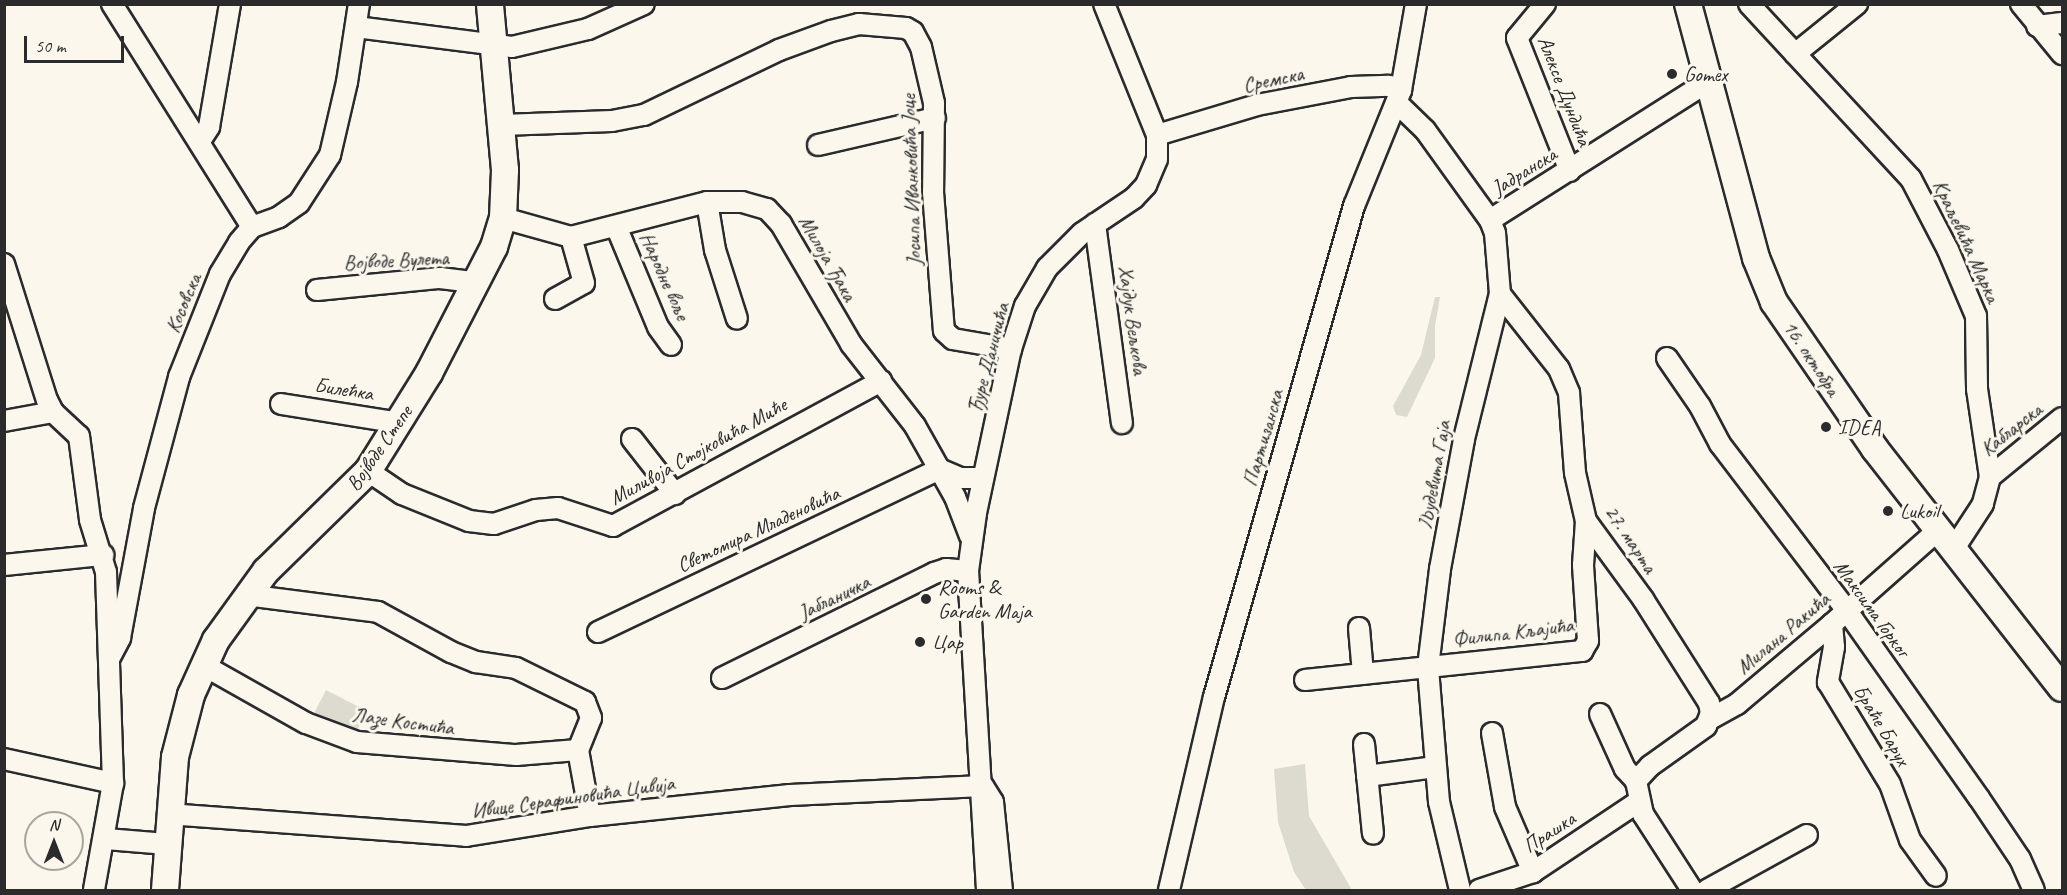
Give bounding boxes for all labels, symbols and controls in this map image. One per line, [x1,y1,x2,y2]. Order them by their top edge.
scale bar [27,24,128,62]
street label: Алексе Дундића [1532,32,1598,150]
text: 50 m [35,35,66,57]
street label: Сремска [1240,60,1306,98]
place label: Gomex [1684,61,1727,87]
marker: Gomex [1665,67,1679,81]
street label: Јосипа Иванковића Јоце [895,94,927,266]
street label: Јадранска [1487,141,1561,201]
street label: Краљевића Марка [1927,175,2007,307]
street label: Милоја Ђака [793,211,863,305]
street label: Народне воље [634,228,696,324]
street label: Војводе Вулета [341,245,451,275]
street label: Хајдук Вељкова [1113,264,1153,376]
street label: Косовска [160,270,206,336]
street label: Ђуре Даничића [961,299,1015,417]
street label: 16. октобра [1778,315,1846,401]
street label: Билећка [313,372,375,406]
street label: Партизанска [1237,387,1289,489]
street label: Миливоја Стојковића Миће [606,392,790,510]
street label: Кабларска [1975,397,2047,461]
street label: Војводе Степе [341,401,417,495]
place label: IDEA [1838,414,1881,440]
marker: IDEA [1819,420,1833,434]
street label: Људевита Гаја [1412,421,1456,529]
street label: Светомира Младеновића [673,480,843,578]
place label: Lukoil [1900,498,1939,524]
street label: 27. марта [1599,500,1663,578]
marker: Lukoil [1881,504,1895,518]
street label: Максима Горког [1829,555,1915,661]
street label: Јабланичка [794,569,874,625]
place label: Rooms & Garden Maja [938,574,1032,624]
street label: Милана Ракића [1731,587,1835,679]
marker: Rooms & Garden Maja [919,592,933,606]
street label: Филипа Кљајића [1451,612,1575,652]
place label: Цар [932,629,963,655]
marker: Цар [913,635,927,649]
street label: Браће Барух [1848,680,1916,770]
street label: Лазе Костића [350,701,456,741]
street label: Ивице Серафиновића Цивија [470,770,676,824]
street label: Прашка [1518,806,1580,858]
north arrow [24,811,84,871]
text: N [49,815,59,835]

